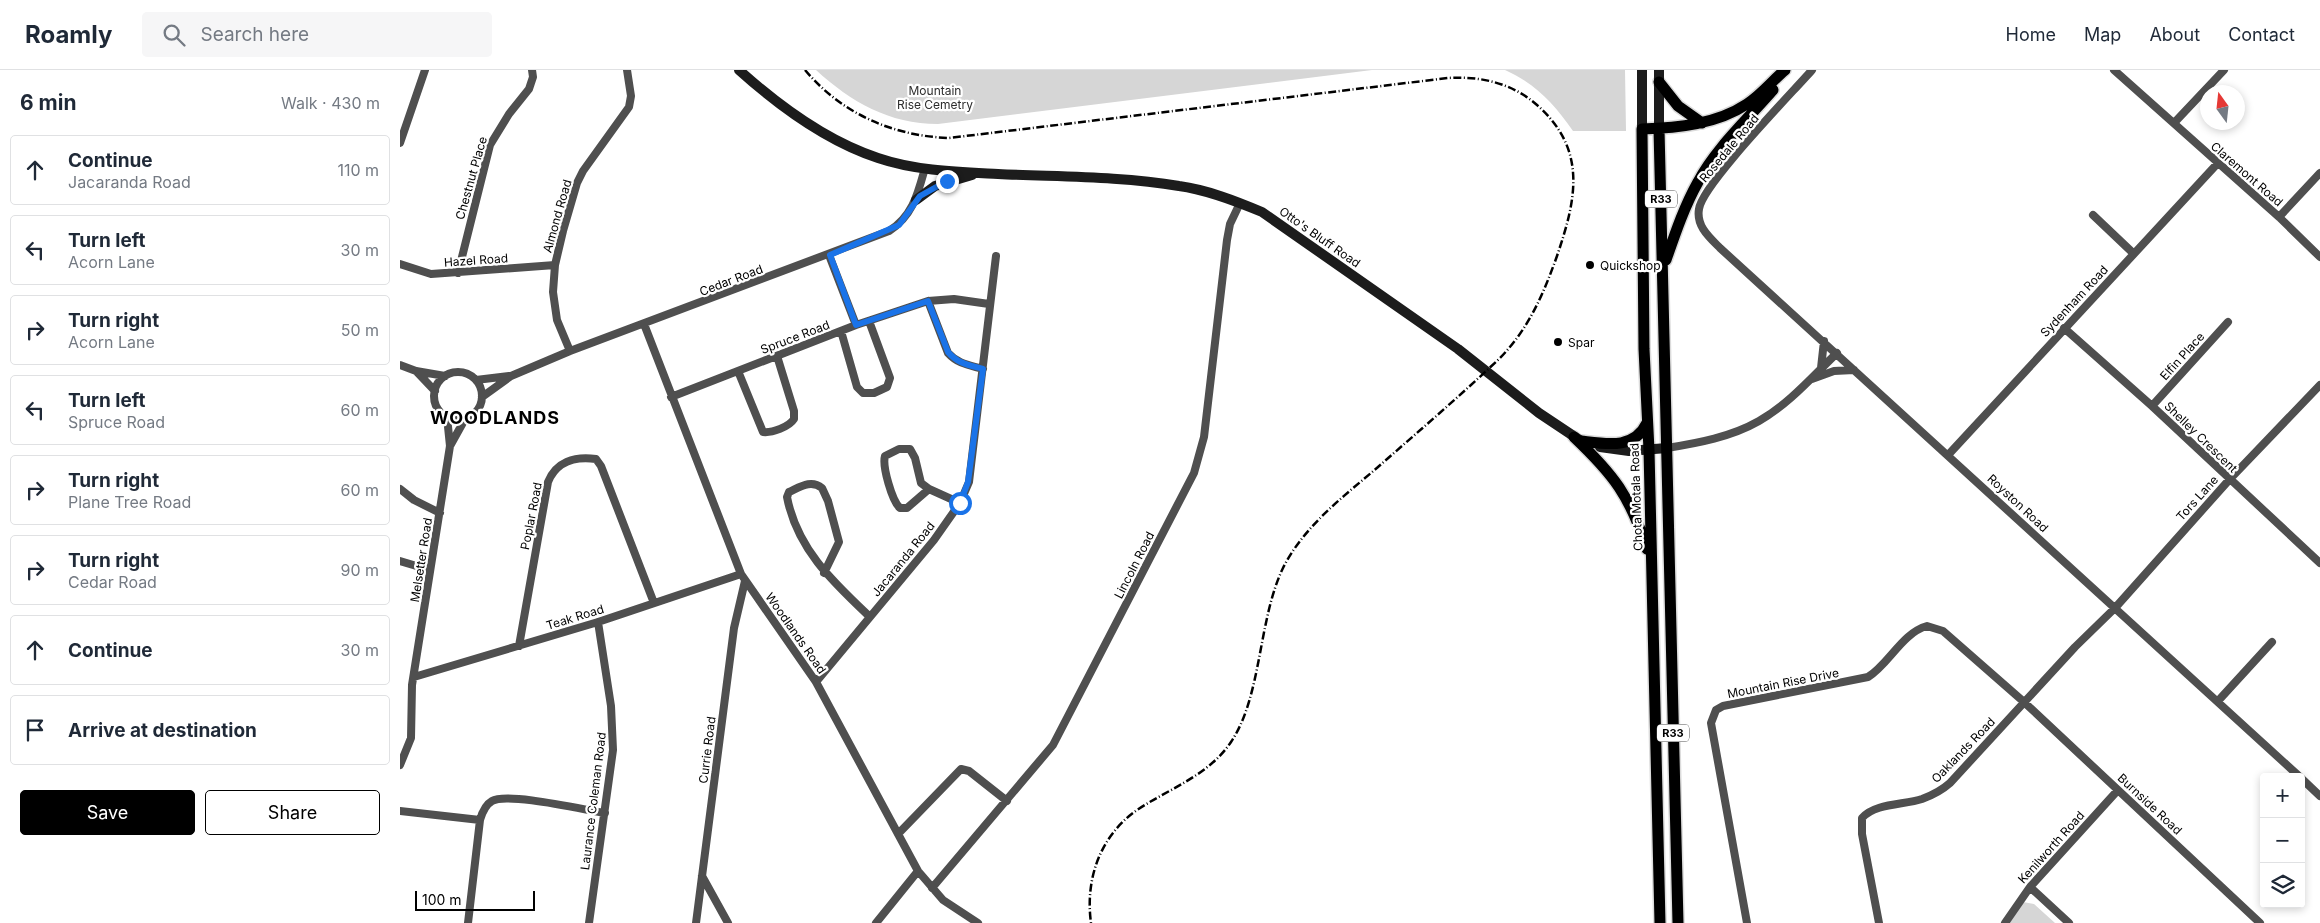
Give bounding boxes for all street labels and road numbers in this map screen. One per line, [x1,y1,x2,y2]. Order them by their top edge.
street label: Rosedale Road [1696,111,1762,185]
street label: Chestnut Place [452,135,490,221]
street label: Claremont Road [2208,139,2286,209]
street label: Almond Road [539,178,575,254]
road number: R33 [1645,190,1677,208]
street label: Otto's Bluff Road [1277,203,1363,271]
street label: Hazel Road [443,250,509,270]
street label: Cedar Road [697,261,765,299]
street label: Sydenham Road [2037,262,2111,340]
street label: Spruce Road [758,317,832,357]
street label: Elfin Place [2157,329,2207,383]
street label: Shelley Crescent [2161,398,2241,476]
street label: Chota Motala Road [1627,443,1645,551]
street label: Royston Road [1984,471,2052,535]
street label: Tors Lane [2173,472,2221,524]
street label: Poplar Road [517,481,545,551]
street label: Melsetter Road [407,517,435,603]
street label: Jacaranda Road [868,519,938,599]
street label: Lincoln Road [1111,529,1157,601]
street label: Woodlands Road [762,590,830,676]
street label: Teak Road [544,601,606,633]
street label: Mountain Rise Drive [1726,665,1840,701]
street label: Oaklands Road [1928,714,1998,786]
street label: Currie Road [695,716,719,784]
road number: R33 [1657,724,1689,741]
street label: Laurance Coleman Road [577,731,609,871]
street label: Burnside Road [2115,770,2185,838]
street label: Kenilworth Road [2015,808,2087,886]

